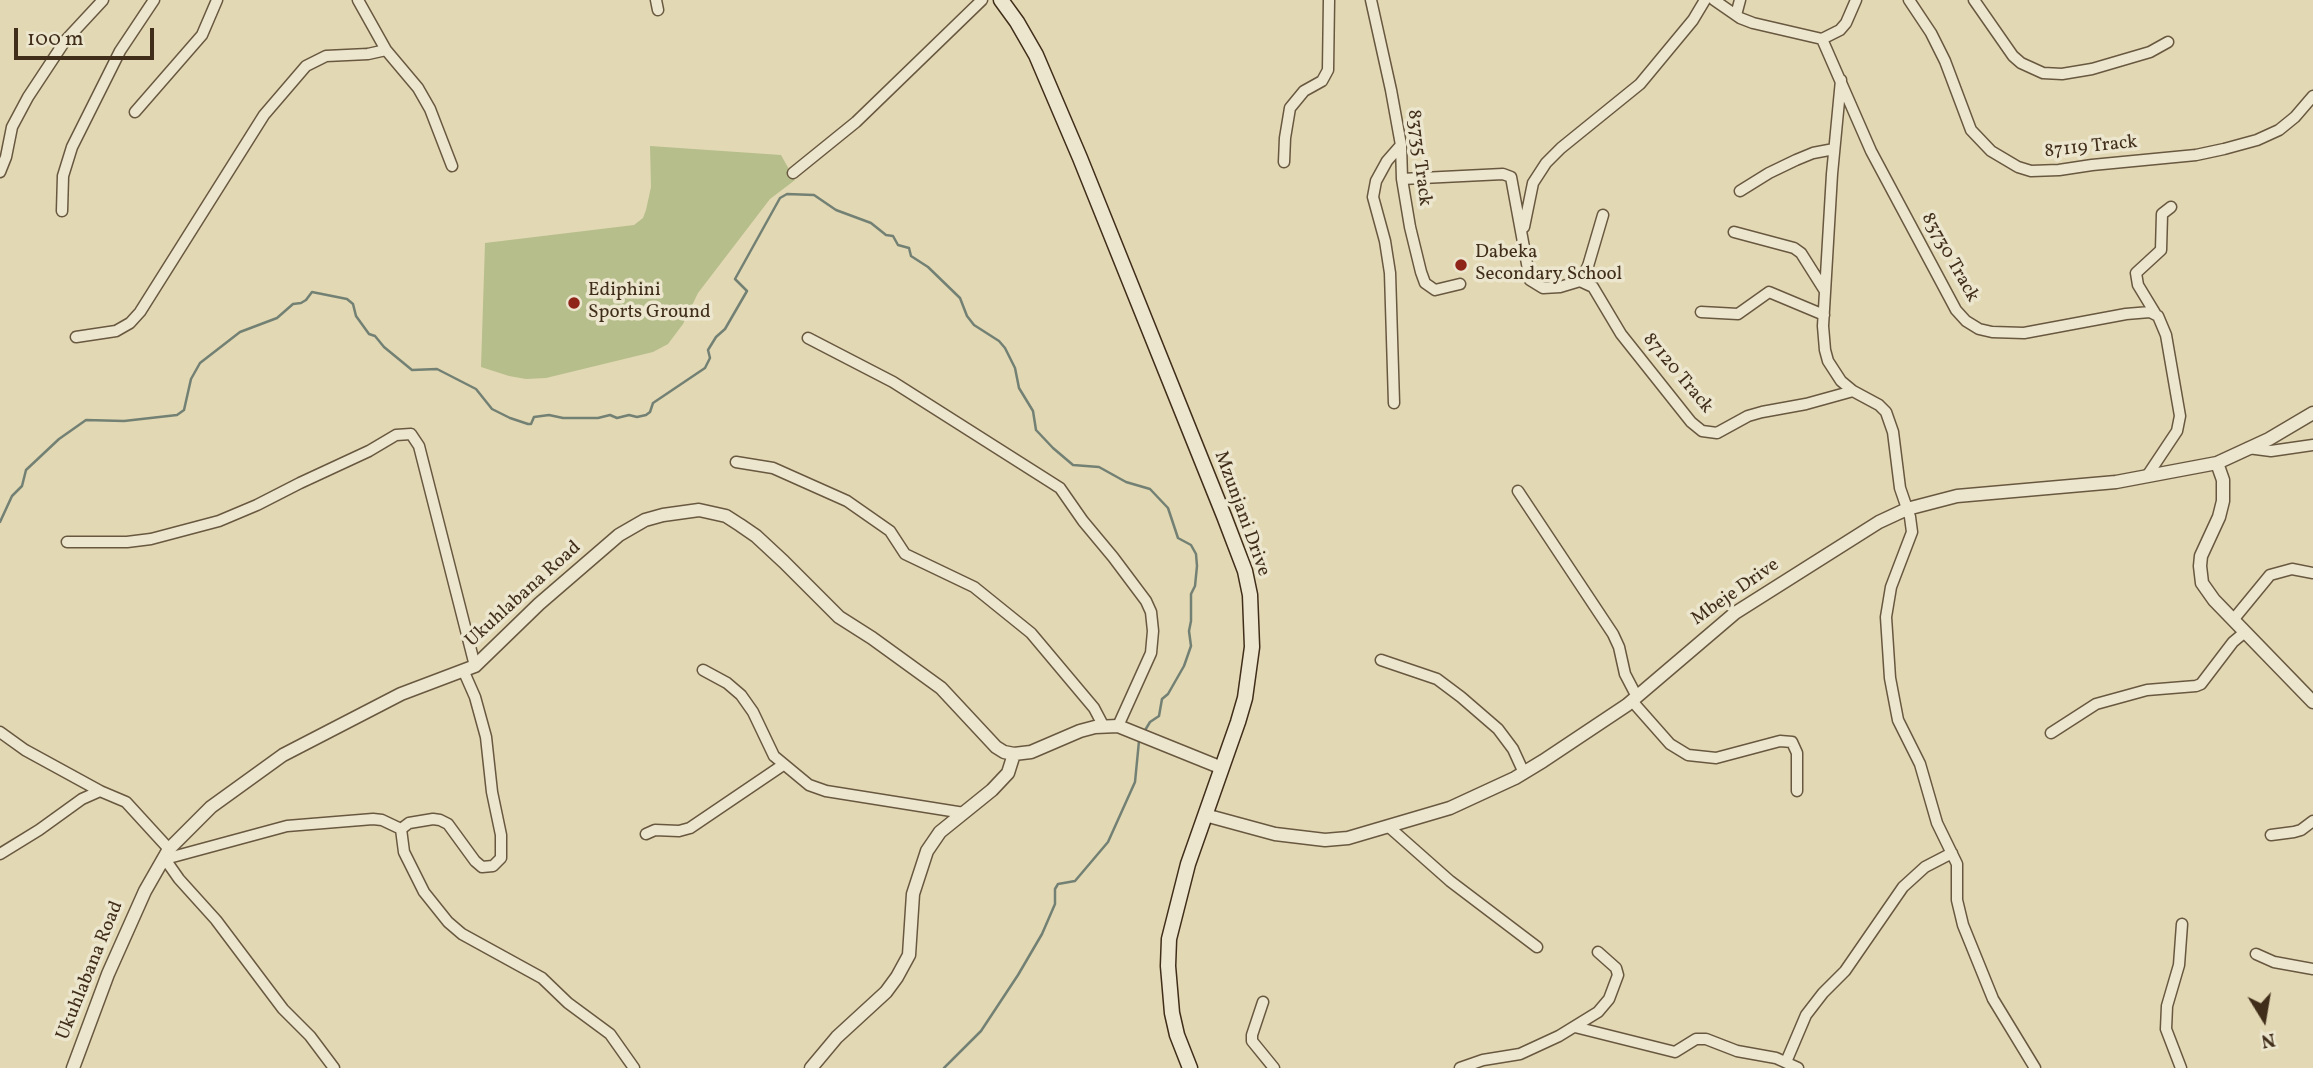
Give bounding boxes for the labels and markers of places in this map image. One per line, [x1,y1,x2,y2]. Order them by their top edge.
place label: Dabeka Secondary School [1475,243,1622,287]
marker: Dabeka Secondary School [1453,257,1469,273]
place label: Ediphini Sports Ground [588,281,711,325]
marker: Ediphini Sports Ground [566,295,582,311]

